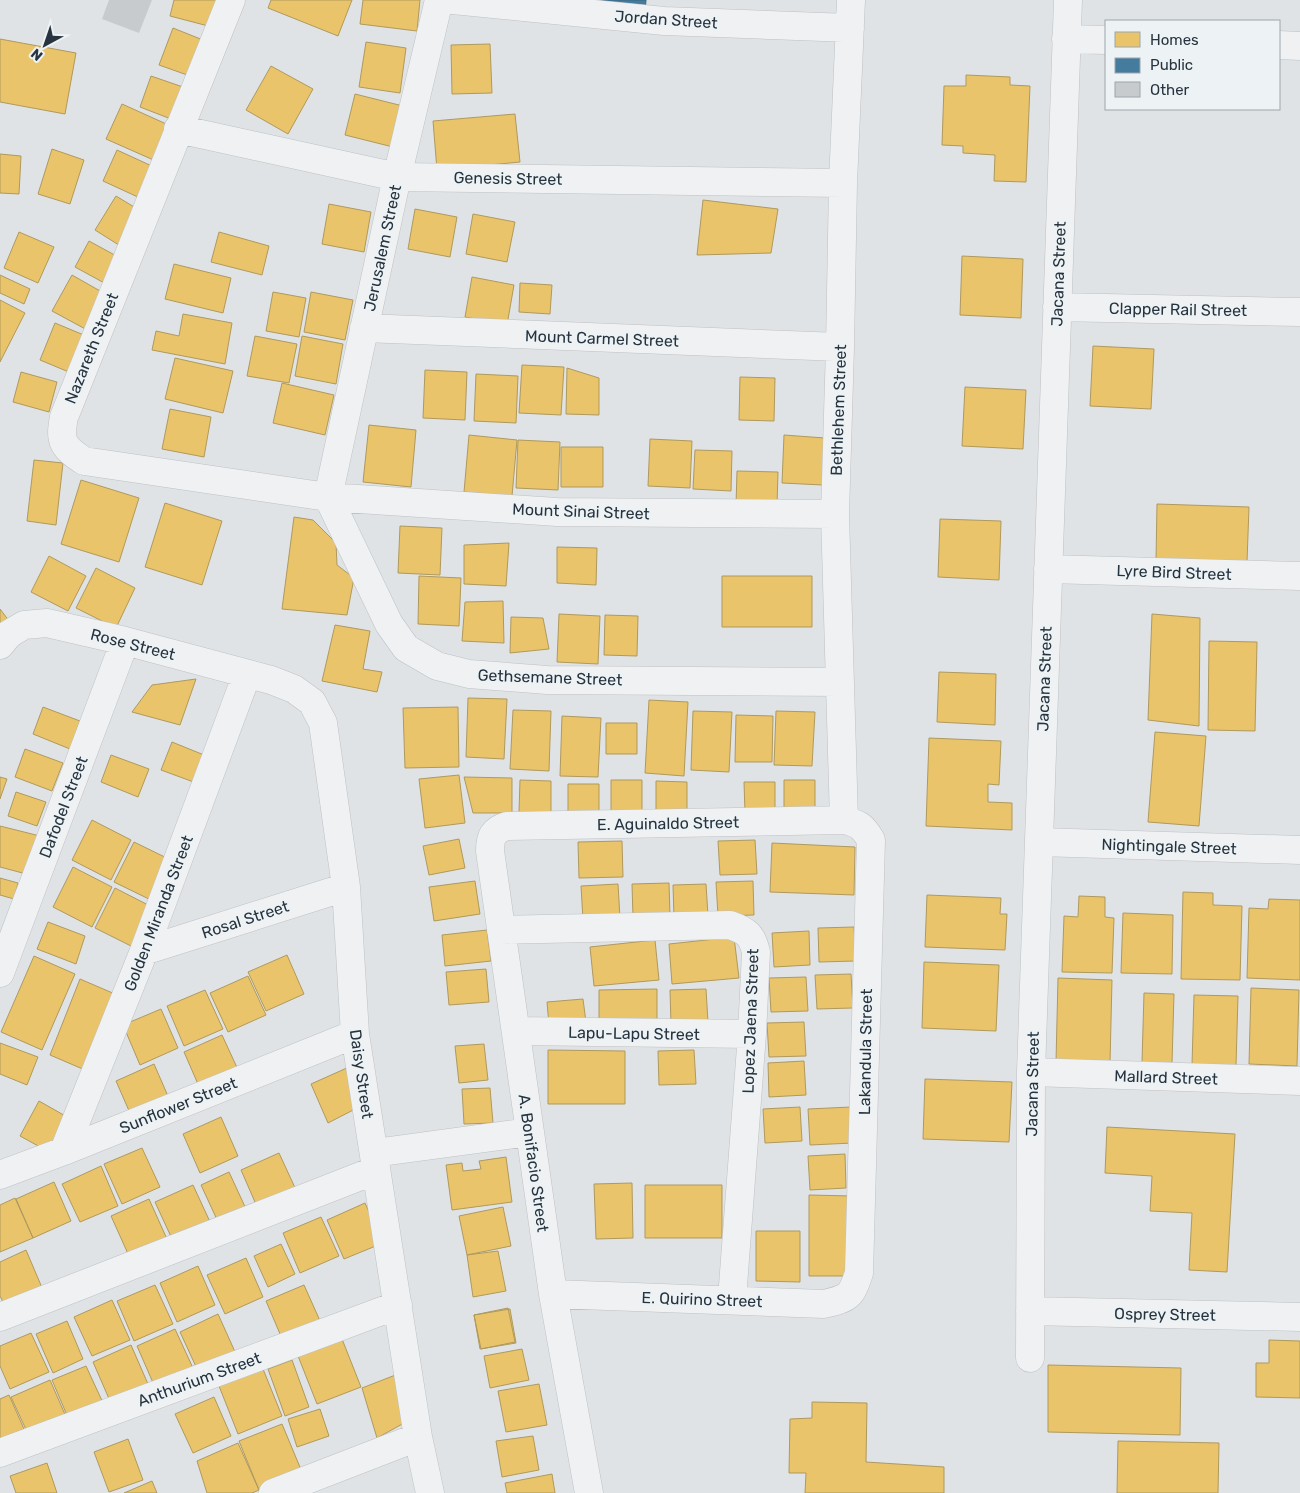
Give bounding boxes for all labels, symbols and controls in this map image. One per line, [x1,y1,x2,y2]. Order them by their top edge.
street label: Jordan Street [614,6,718,33]
north arrow [20,20,70,70]
legend [1105,20,1280,110]
text: Homes [1150,31,1199,49]
text: N [28,45,46,64]
text: Public [1150,56,1193,74]
text: Other [1150,81,1190,99]
street label: Genesis Street [453,168,563,189]
street label: Jerusalem Street [360,183,405,313]
street label: Jacana Street [1047,221,1070,327]
street label: Nazareth Street [61,290,122,406]
street label: Clapper Rail Street [1109,299,1247,320]
street label: Mount Carmel Street [525,326,679,351]
street label: Bethlehem Street [827,344,850,476]
street label: Mount Sinai Street [512,500,650,523]
street label: Lyre Bird Street [1116,561,1232,584]
street label: Rose Street [88,625,177,664]
street label: Jacana Street [1033,626,1056,732]
street label: Gethsemane Street [477,665,623,690]
street label: Dafodel Street [35,754,92,861]
street label: E. Aguinaldo Street [597,813,739,834]
street label: Golden Miranda Street [120,832,197,994]
street label: Nightingale Street [1101,835,1237,858]
street label: Rosal Street [199,896,291,943]
street label: Lopez Jaena Street [738,948,763,1094]
street label: Lakandula Street [855,989,876,1115]
street label: Lapu-Lapu Street [568,1023,700,1044]
street label: Daisy Street [346,1028,377,1120]
street label: Jacana Street [1022,1031,1043,1137]
street label: Mallard Street [1114,1066,1218,1089]
street label: Sunflower Street [117,1073,240,1138]
street label: A. Bonifacio Street [514,1093,553,1233]
street label: E. Quirino Street [641,1288,763,1311]
street label: Osprey Street [1114,1304,1216,1325]
street label: Anthurium Street [135,1348,263,1411]

